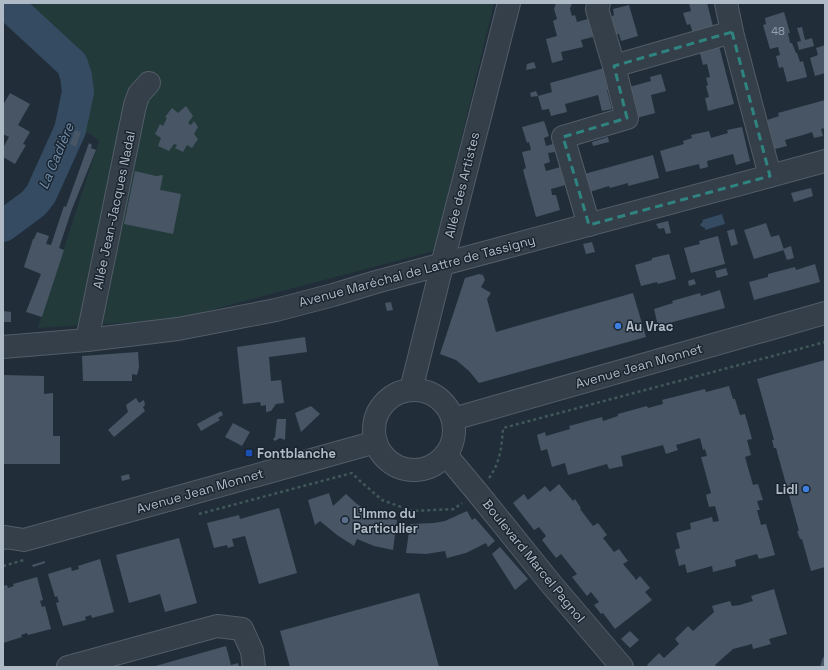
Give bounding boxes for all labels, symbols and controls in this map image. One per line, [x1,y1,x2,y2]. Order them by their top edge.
house number: 48 [771,24,785,38]
water label: La Cadière [34,120,78,192]
street label: Allée Jean-Jacques Nadal [89,129,139,291]
street label: Allée des Artistes [441,130,483,240]
street label: Avenue Maréchal de Lattre de Tassigny [297,231,537,311]
place label: Au Vrac [626,318,674,335]
marker: Au Vrac [613,321,623,331]
street label: Avenue Jean Monnet [573,340,705,392]
place label: Fontblanche [257,445,336,462]
marker: Fontblanche [244,448,254,458]
street label: Avenue Jean Monnet [134,465,266,517]
place label: Lidl [776,481,798,498]
marker: Lidl [801,484,811,494]
street label: Boulevard Marcel Pagnol [479,496,589,626]
place label: L'Immo du Particulier [353,505,418,537]
marker: L'Immo du Particulier [340,515,350,525]

